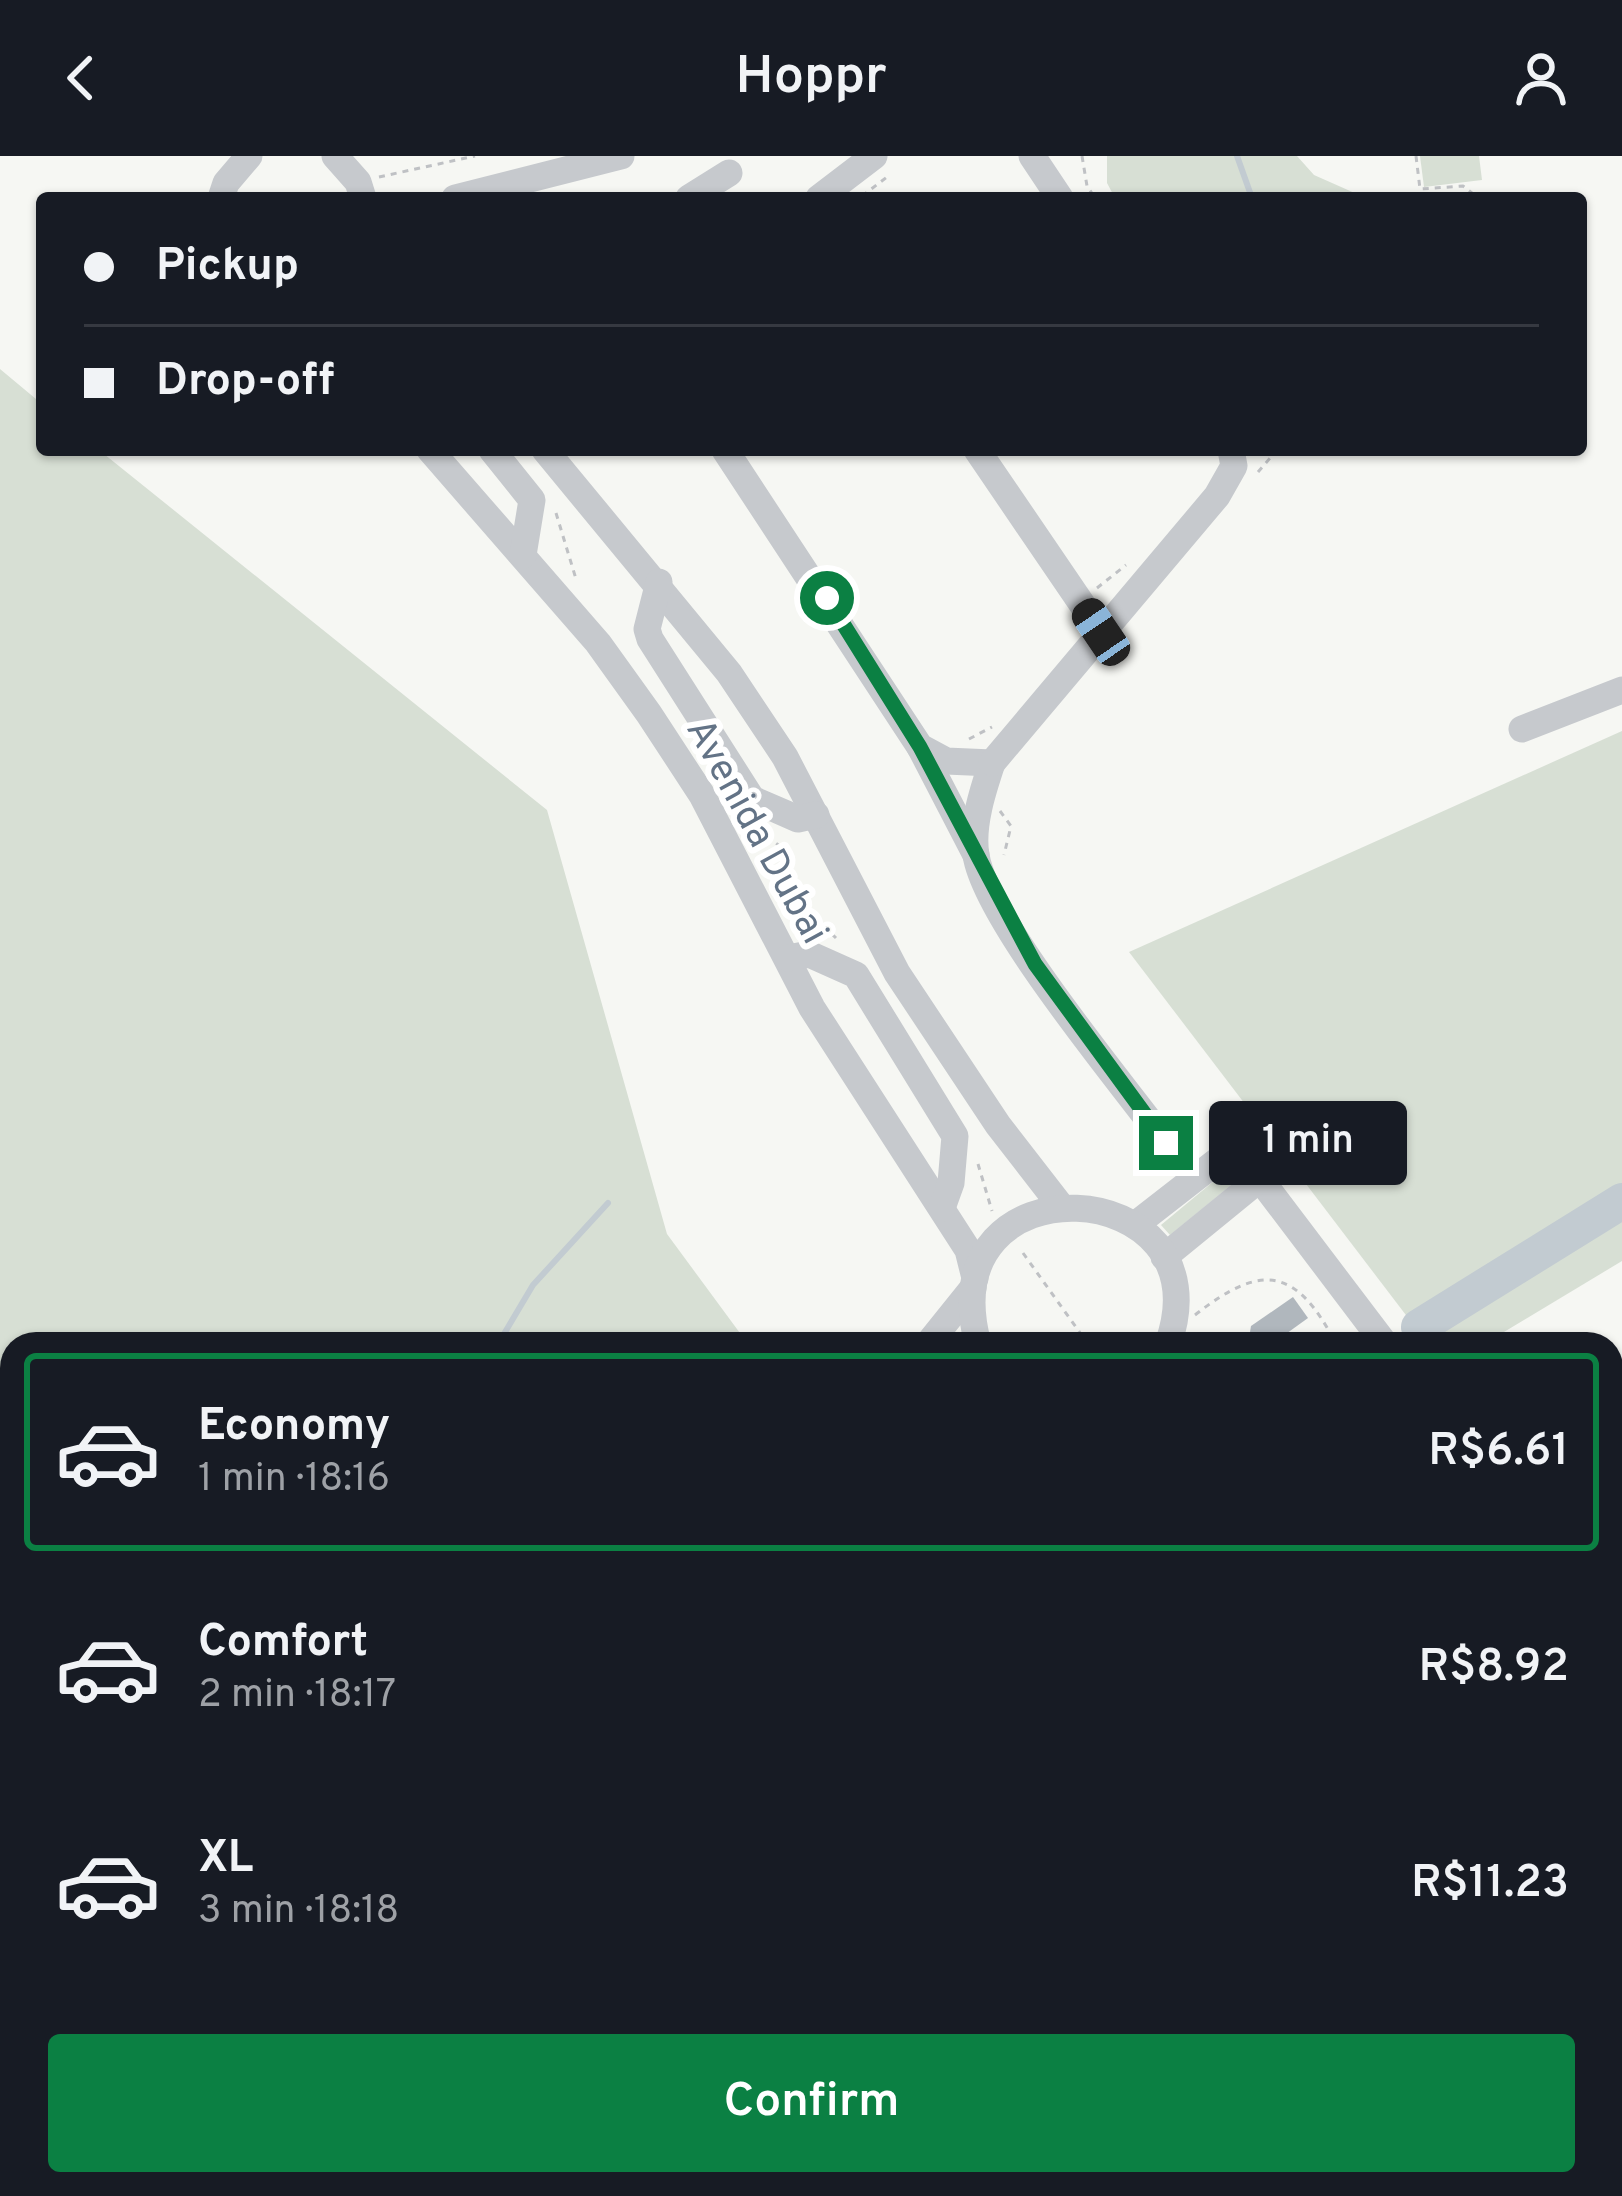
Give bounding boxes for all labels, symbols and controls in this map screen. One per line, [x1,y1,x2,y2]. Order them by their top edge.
text: Hoppr [735,44,887,113]
icon: back [48,45,114,111]
icon: person [1508,45,1574,111]
text: Pickup [156,239,299,296]
text: Drop-off [156,354,335,411]
route start [800,571,854,625]
car [1066,592,1136,672]
street label: Avenida Dubai [673,711,837,954]
callout: 1 min [1208,1101,1406,1185]
route end [1139,1116,1193,1170]
text: 1 min [1262,1118,1354,1167]
icon: car [54,1398,162,1506]
text: Economy [198,1399,390,1456]
text: R$6.61 [1428,1424,1569,1481]
text: 1 min · 18:16 [198,1456,390,1505]
icon: car [54,1614,162,1722]
text: Comfort [198,1615,368,1672]
text: R$8.92 [1419,1640,1569,1697]
text: 2 min · 18:17 [198,1672,396,1721]
icon: car [54,1830,162,1938]
text: XL [198,1831,253,1888]
text: R$11.23 [1411,1856,1569,1913]
text: 3 min · 18:18 [198,1888,399,1937]
button: Confirm [48,2034,1575,2172]

